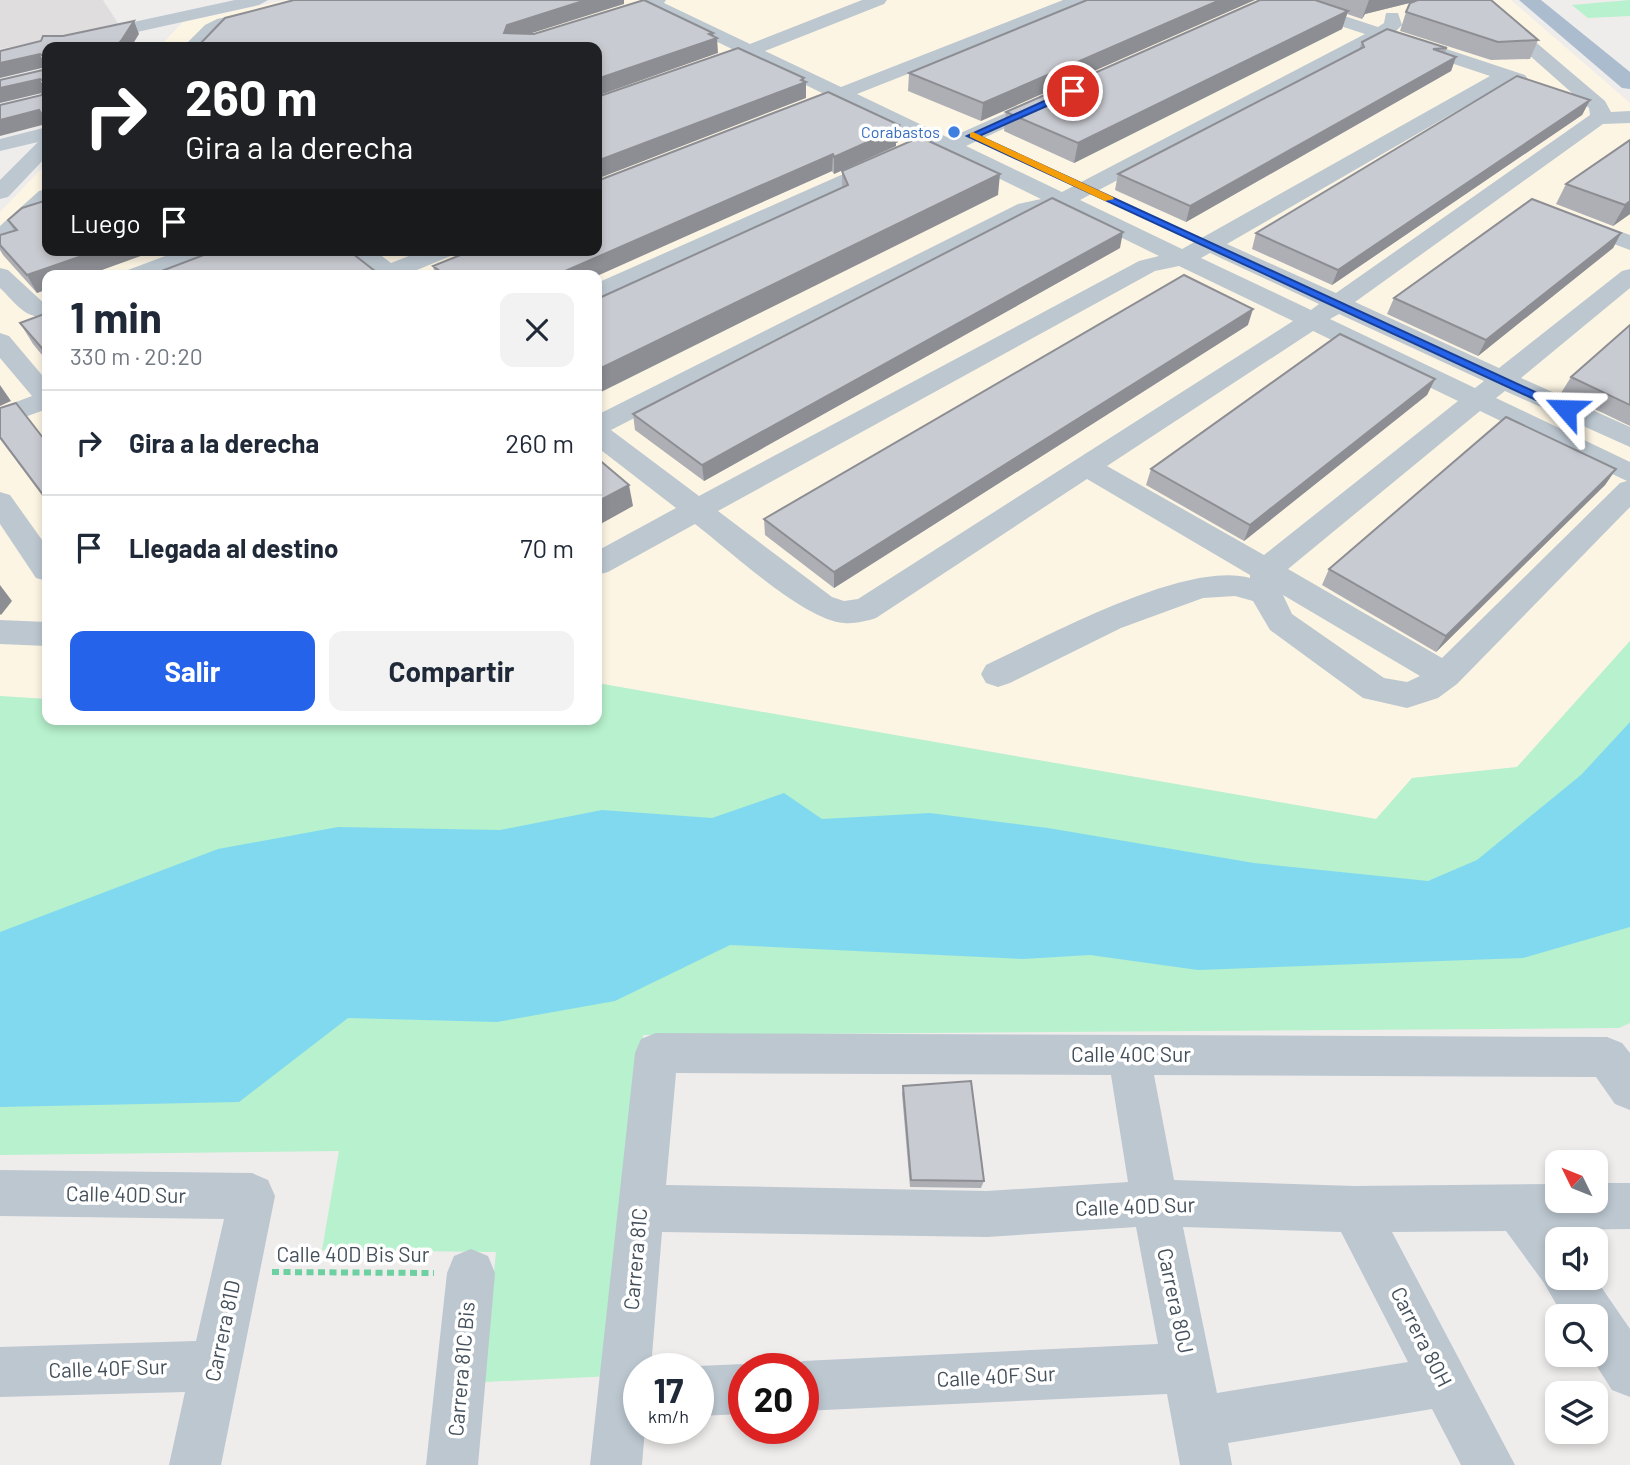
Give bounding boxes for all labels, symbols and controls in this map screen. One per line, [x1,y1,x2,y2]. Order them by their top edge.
pin [1043,61,1103,121]
text: 260 m [185,67,317,126]
icon: right [70,70,161,161]
icon: arrive [1054,72,1092,110]
place label: Corabastos [861,122,940,141]
marker: Corabastos [946,124,962,140]
text: Gira a la derecha [185,127,413,165]
icon: arrive [155,203,193,241]
text: Luego [70,207,141,238]
text: 1 min [70,291,162,341]
button: close [500,293,574,367]
text: 330 m · 20:20 [70,342,203,370]
position arrow [1529,372,1603,446]
icon: right [70,424,108,462]
text: Gira a la derecha [129,427,319,458]
text: 260 m [505,427,574,458]
icon: arrive [70,529,108,567]
text: Llegada al destino [129,532,338,563]
text: 70 m [520,532,574,563]
button: Salir [70,631,315,711]
button: Compartir [329,631,574,711]
street label: Calle 40C Sur [1071,1041,1191,1066]
north arrow [1545,1150,1608,1213]
map controls [1545,1150,1608,1444]
street label: Calle 40D Sur [66,1180,187,1207]
street label: Calle 40D Sur [1074,1191,1196,1220]
street label: Carrera 81C [618,1207,651,1311]
button: sound [1545,1227,1608,1290]
street label: Calle 40D Bis Sur [277,1241,430,1266]
street label: Carrera 80J [1153,1246,1200,1356]
street label: Carrera 81D [199,1278,244,1384]
street label: Carrera 80H [1387,1282,1458,1390]
street label: Carrera 81C Bis [442,1300,479,1437]
button: search [1545,1304,1608,1367]
street label: Calle 40F Sur [48,1353,168,1382]
speed limit sign: 20 [728,1353,819,1444]
street label: Calle 40F Sur [936,1360,1056,1391]
text: 17 [654,1368,683,1410]
button: layers [1545,1381,1608,1444]
text: km/h [648,1405,689,1427]

